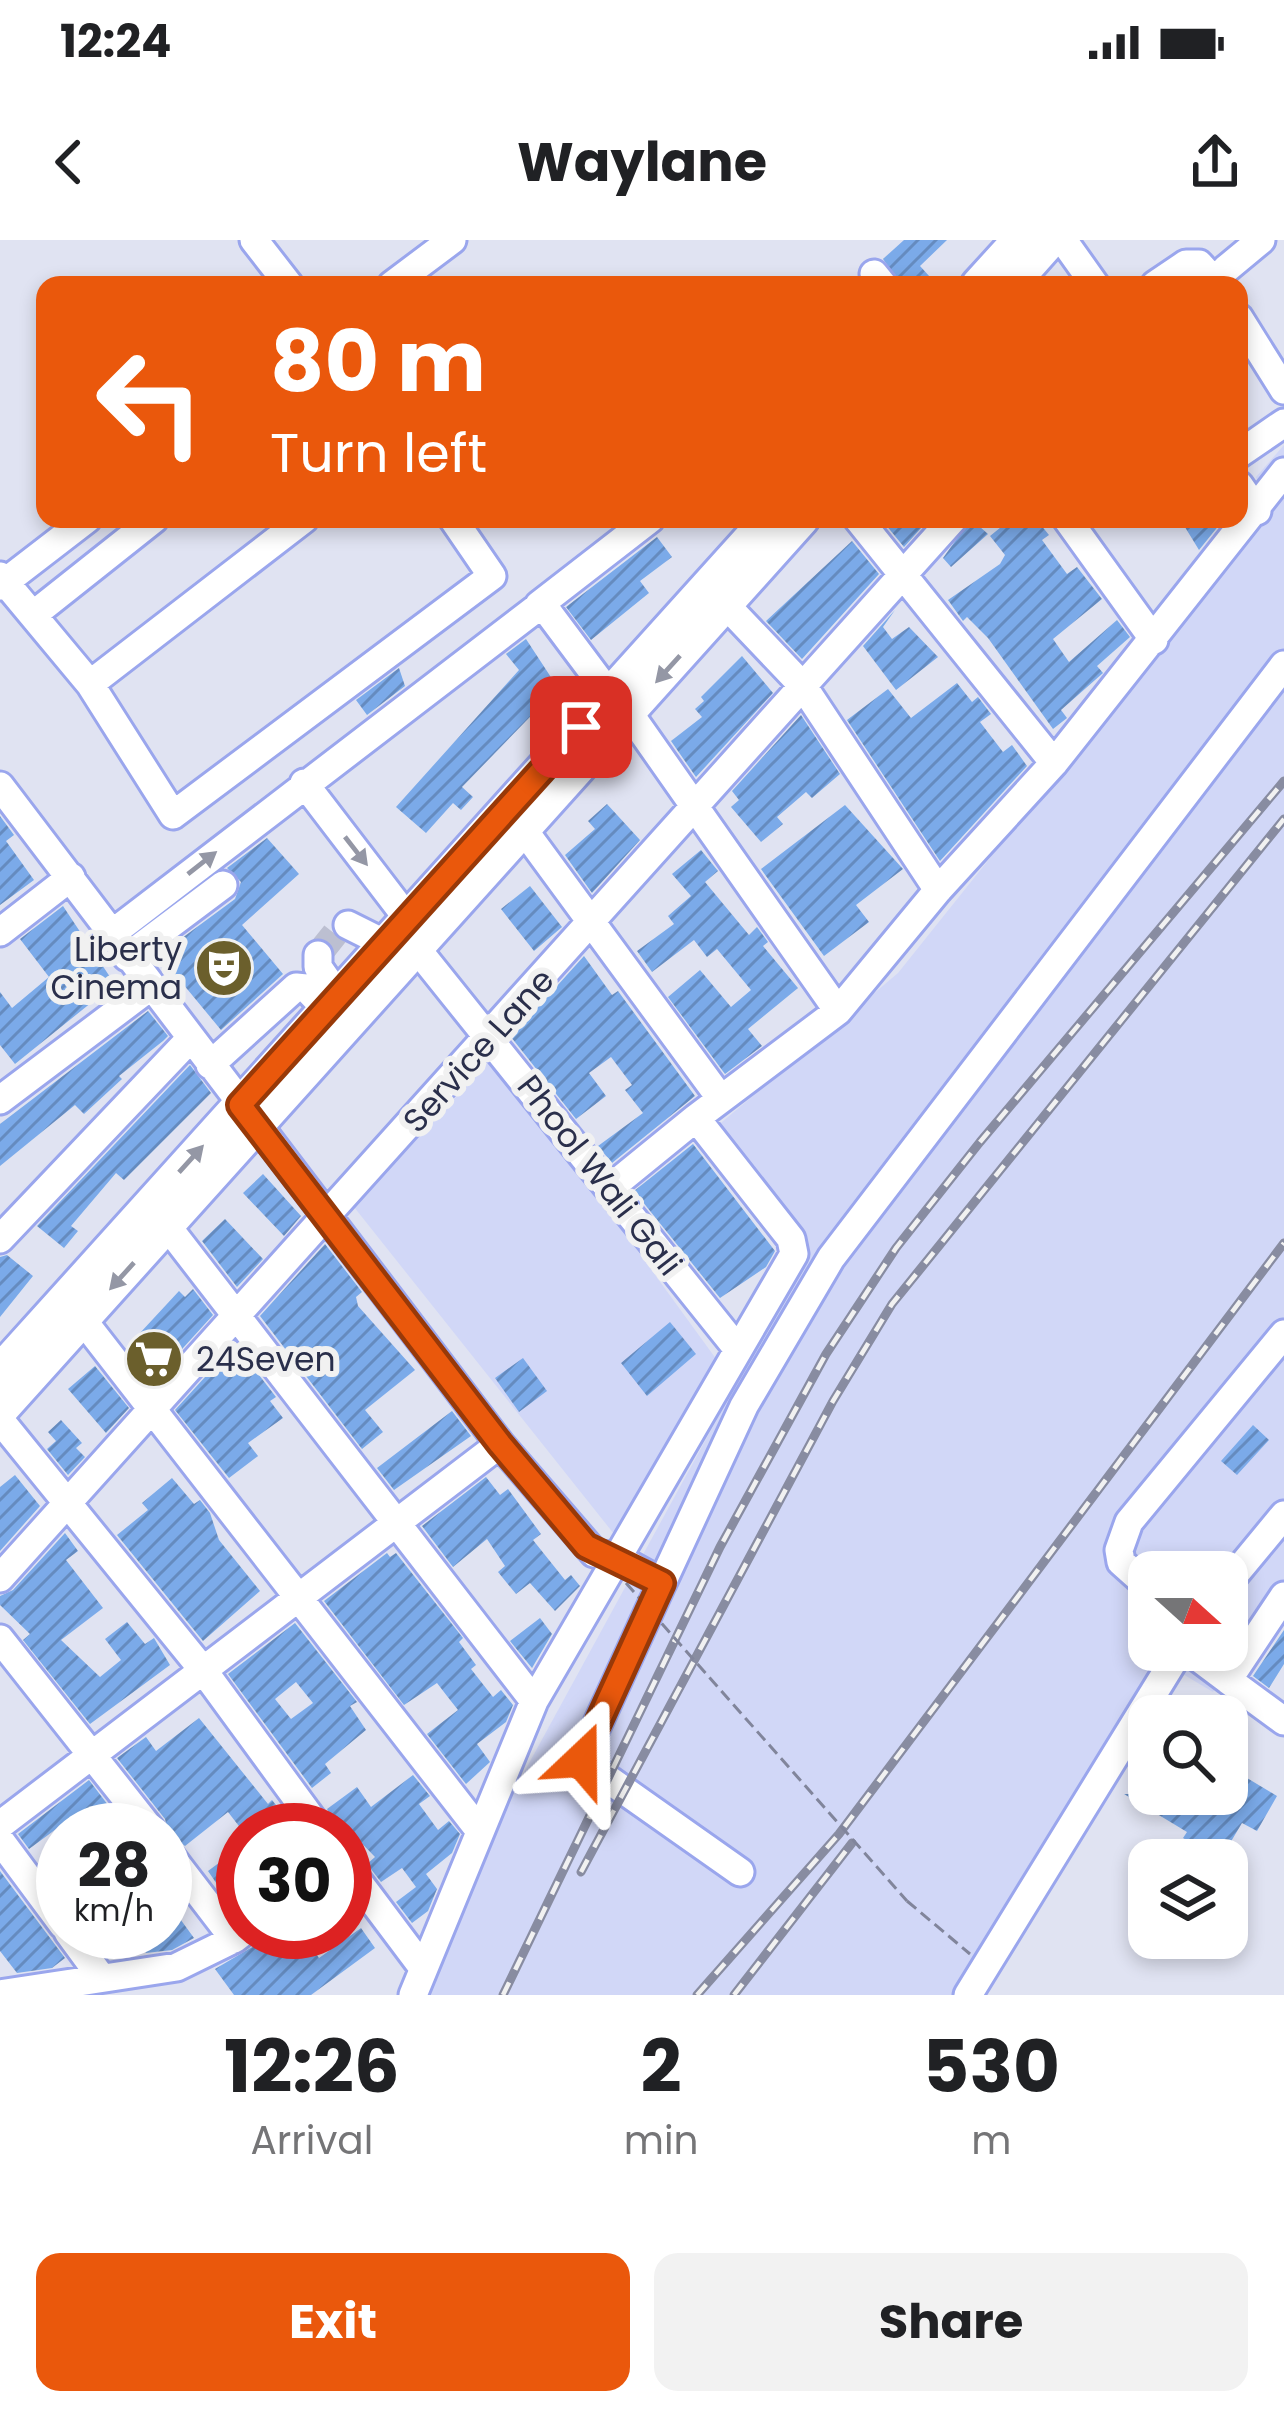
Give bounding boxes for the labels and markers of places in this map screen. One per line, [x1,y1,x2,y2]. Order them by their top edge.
pin [530,676,632,778]
place label: Liberty Cinema [51,926,182,1011]
theatre icon: Liberty Cinema [193,937,255,999]
supermarket icon: 24Seven [123,1328,185,1390]
place label: 24Seven [196,1336,336,1383]

